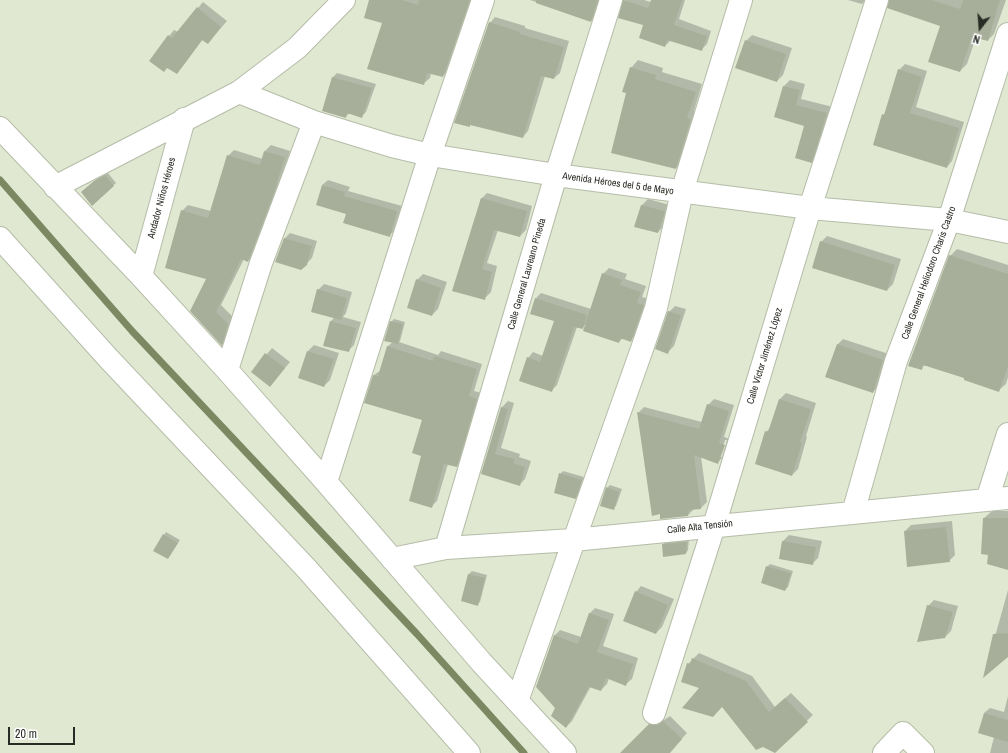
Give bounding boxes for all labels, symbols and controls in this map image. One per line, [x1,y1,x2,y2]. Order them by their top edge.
north arrow [960,8,1000,48]
text: N [971,32,982,47]
street label: Andador Niños Héroes [145,156,179,240]
street label: Avenida Héroes del 5 de Mayo [561,170,675,198]
street label: Calle General Heliodoro Charis Castro [899,205,959,341]
street label: Calle General Laureano Pineda [505,217,549,331]
street label: Calle Víctor Jiménez López [745,306,785,406]
street label: Calle Alta Tensión [667,518,733,536]
scale bar [10,719,77,745]
text: 20 m [15,726,37,742]

